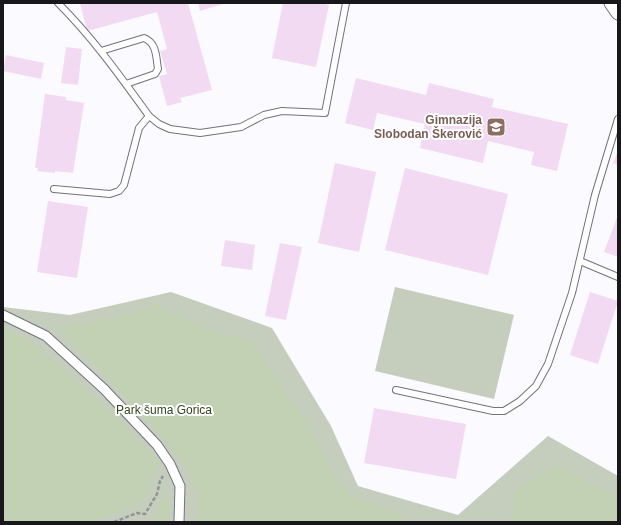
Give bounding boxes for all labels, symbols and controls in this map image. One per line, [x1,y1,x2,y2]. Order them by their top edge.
place label: Gimnazija Slobodan Škerović [374,113,482,141]
school or university icon: Gimnazija Slobodan Škerović [485,116,507,138]
park label: Park šuma Gorica [116,403,212,417]

